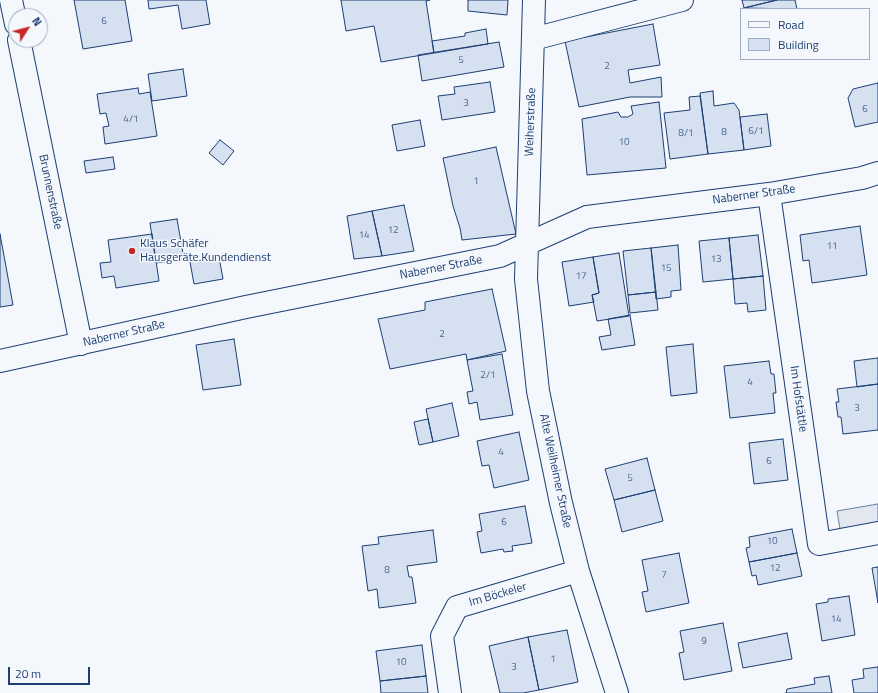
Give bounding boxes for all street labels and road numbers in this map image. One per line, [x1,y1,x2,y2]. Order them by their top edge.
street label: Weiherstraße [523,87,539,157]
street label: Brunnenstraße [35,153,65,231]
street label: Naberner Straße [712,182,796,208]
street label: Naberner Straße [399,253,483,283]
street label: Naberner Straße [82,318,166,350]
street label: Im Hofstättle [786,365,810,433]
street label: Alte Weilheimer Straße [536,413,574,529]
street label: Im Böckeler [468,580,528,610]

